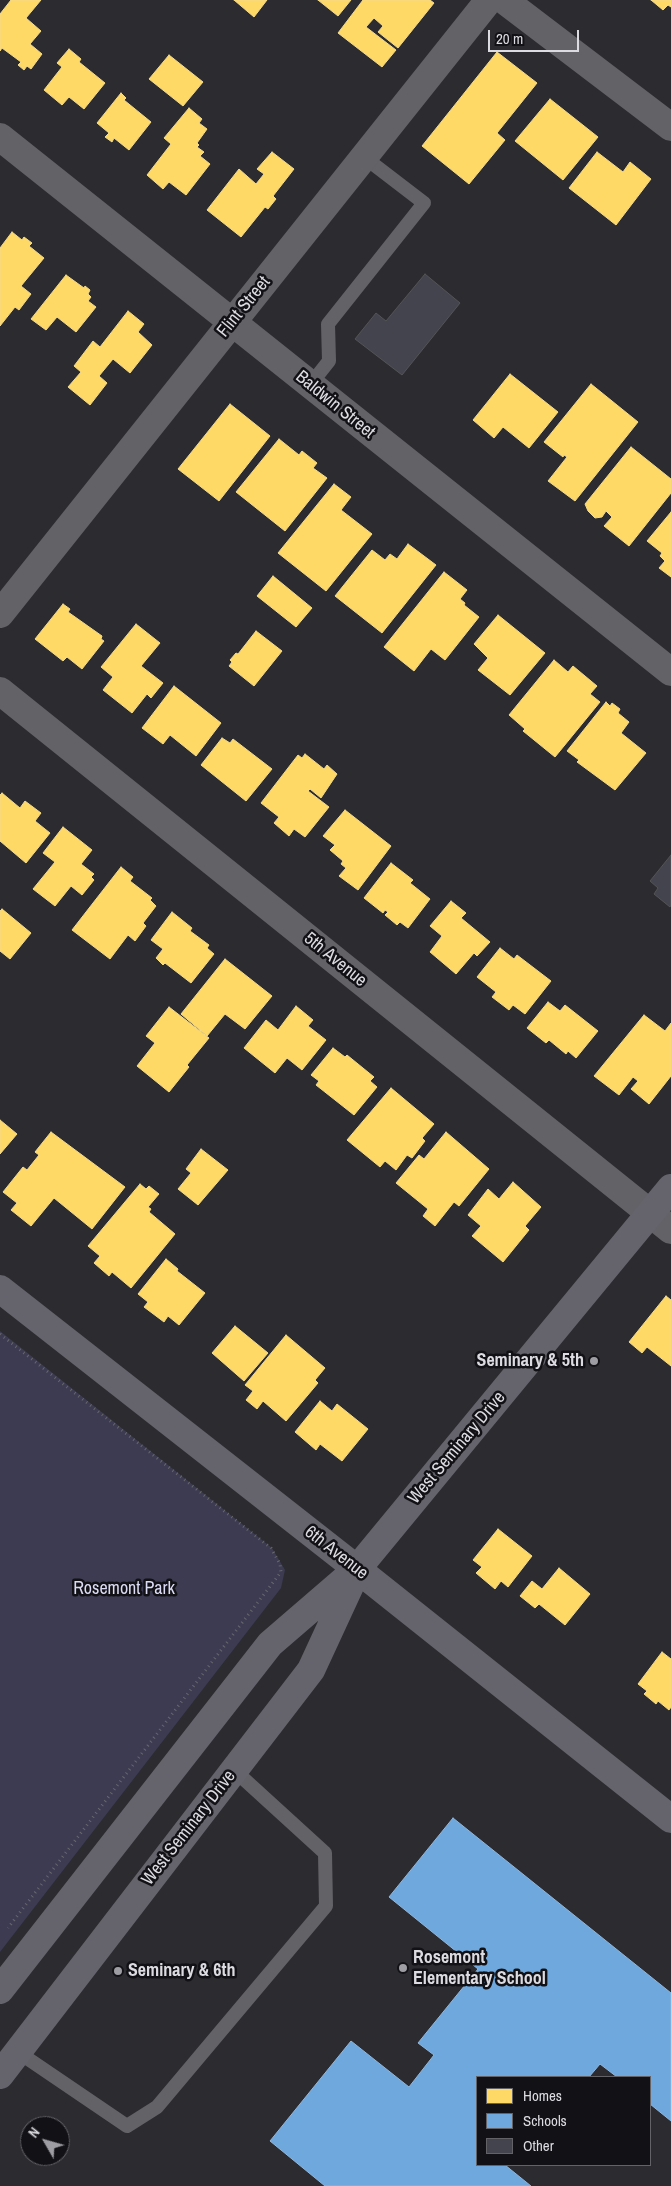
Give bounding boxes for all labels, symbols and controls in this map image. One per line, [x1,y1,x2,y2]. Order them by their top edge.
scale bar [491,20,582,52]
text: 20 m [496,28,523,49]
street label: Flint Street [213,272,275,342]
street label: Baldwin Street [291,366,379,444]
street label: 5th Avenue [299,928,371,992]
place label: Seminary & 5th [477,1350,584,1372]
marker: Seminary & 5th [588,1355,600,1367]
street label: West Seminary Drive [404,1387,510,1509]
street label: 6th Avenue [300,1522,372,1584]
park label: Rosemont Park [73,1578,175,1600]
street label: West Seminary Drive [137,1766,241,1890]
place label: Rosemont Elementary School [413,1947,546,1990]
place label: Seminary & 6th [128,1960,235,1982]
marker: Rosemont Elementary School [397,1962,409,1974]
marker: Seminary & 6th [112,1965,124,1977]
legend [476,2076,651,2166]
text: Homes [523,2085,562,2106]
text: Schools [523,2110,567,2131]
north arrow [20,2116,70,2166]
text: N [24,2124,44,2141]
text: Other [523,2135,554,2156]

